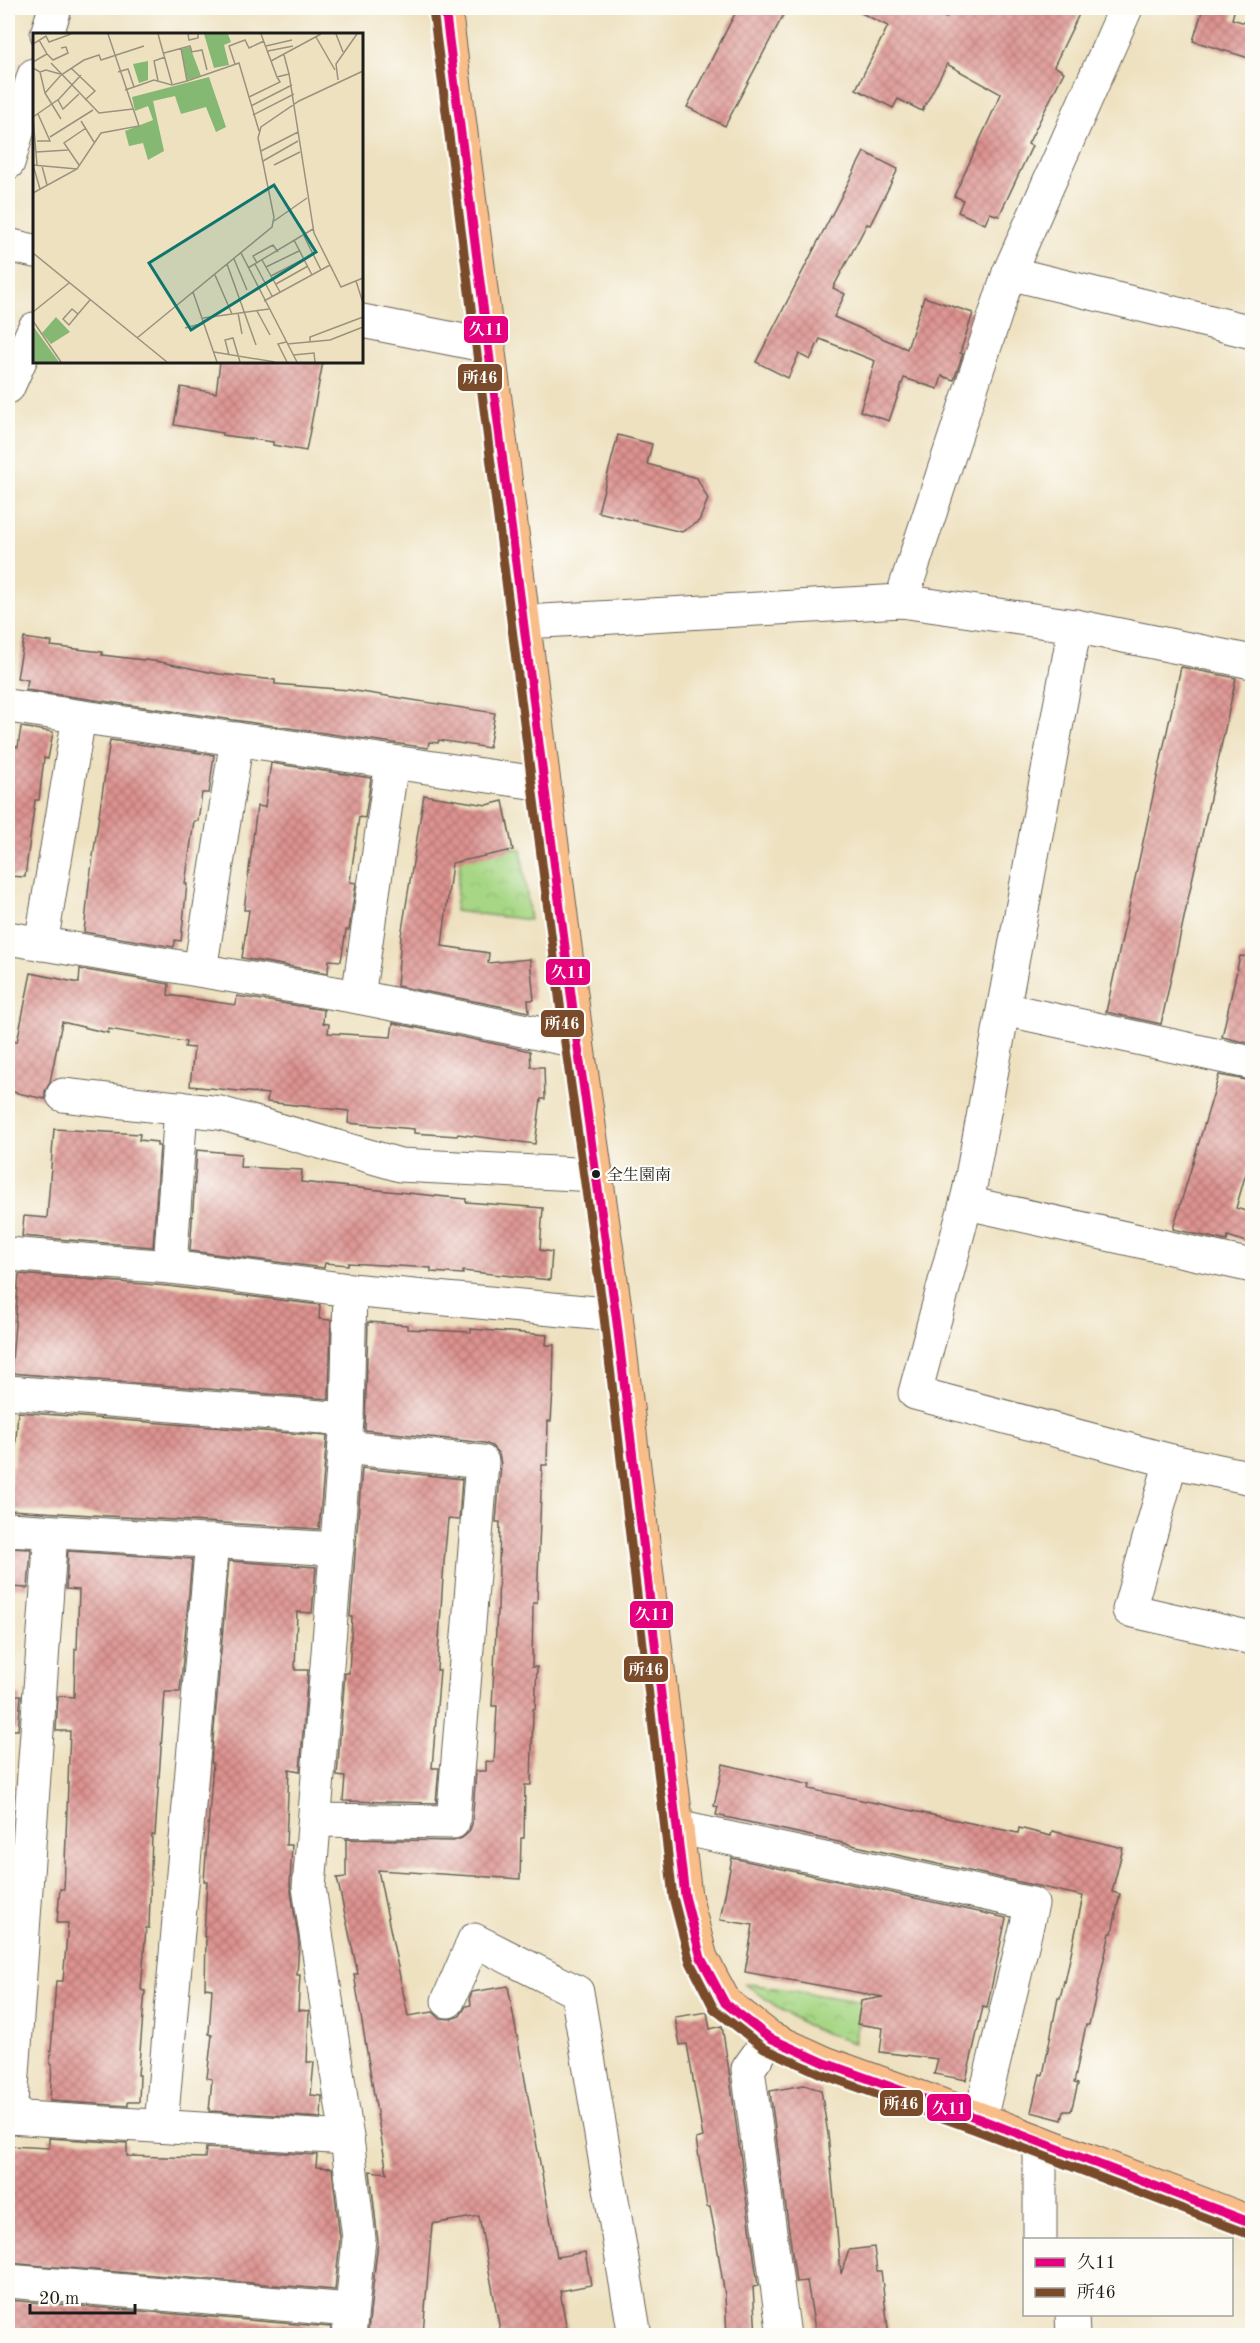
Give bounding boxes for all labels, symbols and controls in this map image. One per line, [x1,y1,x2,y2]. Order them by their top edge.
inset map [33,33,363,363]
line badge: 久11 [463,315,509,344]
text: 久11 [469,321,503,339]
line badge: 所46 [457,363,503,392]
text: 所46 [463,369,497,387]
line badge: 久11 [545,958,591,986]
text: 久11 [551,964,585,982]
line badge: 所46 [540,1009,585,1038]
text: 所46 [545,1015,579,1033]
place label: 全生園南 [607,1166,671,1184]
marker: 全生園南 [590,1168,602,1180]
line badge: 久11 [629,1600,674,1629]
text: 久11 [635,1606,669,1624]
line badge: 所46 [623,1655,669,1683]
text: 所46 [629,1661,663,1679]
line badge: 所46 [879,2089,924,2117]
line badge: 久11 [926,2093,972,2122]
text: 所46 [884,2095,918,2113]
text: 久11 [932,2100,966,2118]
legend [1023,2238,1233,2316]
text: 久11 [1077,2252,1116,2272]
scale bar [30,2277,135,2315]
text: 所46 [1077,2283,1116,2302]
text: 20 m [39,2290,79,2308]

